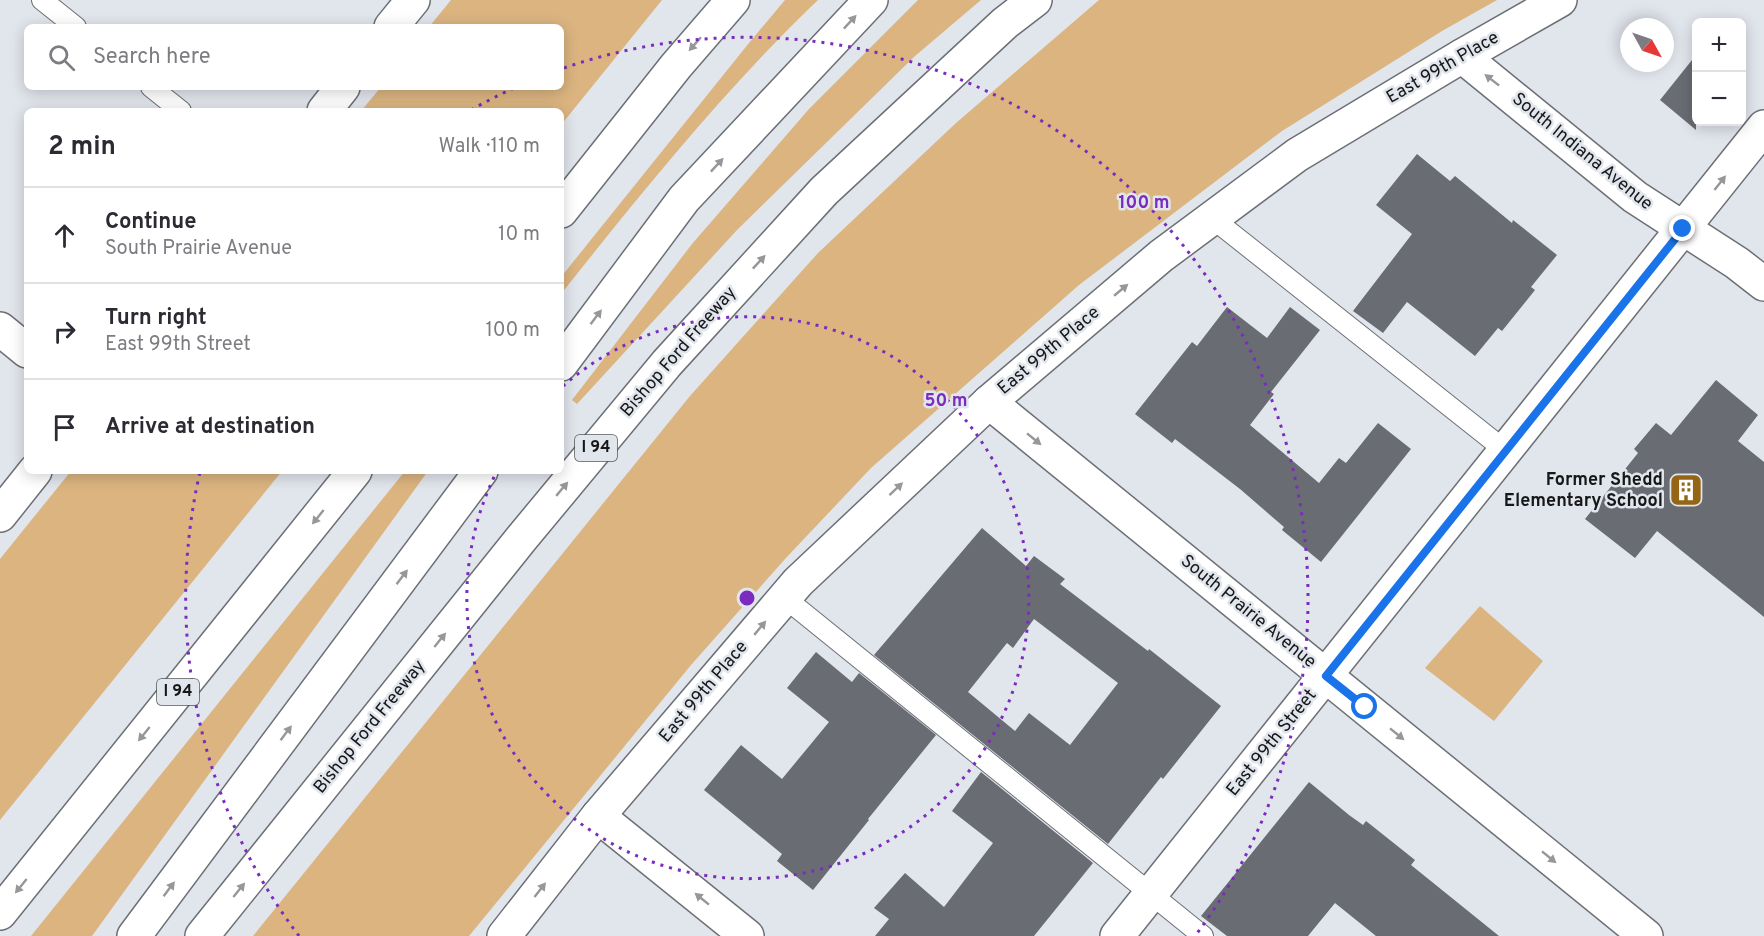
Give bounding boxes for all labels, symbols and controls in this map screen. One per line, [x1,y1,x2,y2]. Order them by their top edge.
one-way arrow [843,15,857,30]
north arrow [1620,18,1674,72]
map controls [1692,18,1746,126]
button: + [1692,18,1746,72]
search box [24,24,564,90]
street label: East 99th Place [1383,26,1503,110]
one-way arrow [689,36,702,51]
icon: search [45,41,78,74]
text: Search here [93,44,211,71]
button: − [1692,72,1746,126]
one-way arrow [1484,74,1500,86]
street label: South Indiana Avenue [1507,88,1657,216]
text: 2 min [48,131,116,164]
text: Walk · 110 m [439,134,540,160]
one-way arrow [710,157,724,172]
one-way arrow [1713,175,1726,191]
text: 100 m [1118,192,1170,215]
text: Continue [105,209,196,236]
route end [1669,215,1695,241]
icon: ahead [48,219,81,252]
text: 10 m [498,222,540,248]
text: South Prairie Avenue [105,236,292,262]
one-way arrow [752,255,766,270]
street label: Bishop Ford Freeway [616,282,742,422]
one-way arrow [1113,284,1128,297]
street label: East 99th Place [993,302,1105,400]
text: Turn right [105,305,207,332]
one-way arrow [590,310,602,326]
icon: right [48,315,81,348]
text: 100 m [485,318,540,344]
text: East 99th Street [105,332,251,358]
text: 50 m [924,390,968,413]
icon: arrive [48,411,81,444]
text: Arrive at destination [105,414,315,441]
one-way arrow [1026,432,1042,445]
road number: I 94 [575,435,617,461]
place label: Former Shedd Elementary School [1504,469,1663,513]
building icon: Former Shedd Elementary School [1668,472,1704,508]
one-way arrow [556,481,569,497]
one-way arrow [889,482,904,496]
one-way arrow [312,509,325,525]
street label: South Prairie Avenue [1175,550,1321,674]
one-way arrow [396,569,408,584]
centre of rings [737,588,757,608]
one-way arrow [753,620,766,636]
one-way arrow [433,632,446,648]
street label: East 99th Place [655,636,753,748]
street label: Bishop Ford Freeway [309,655,431,799]
road number: I 94 [157,679,199,705]
street label: East 99th Street [1222,685,1322,801]
route start [1351,693,1377,719]
one-way arrow [279,726,291,741]
one-way arrow [138,727,150,742]
one-way arrow [1389,727,1405,740]
one-way arrow [1541,850,1556,862]
one-way arrow [16,879,28,894]
one-way arrow [162,882,174,897]
one-way arrow [534,882,547,898]
one-way arrow [232,883,244,898]
one-way arrow [694,894,709,906]

